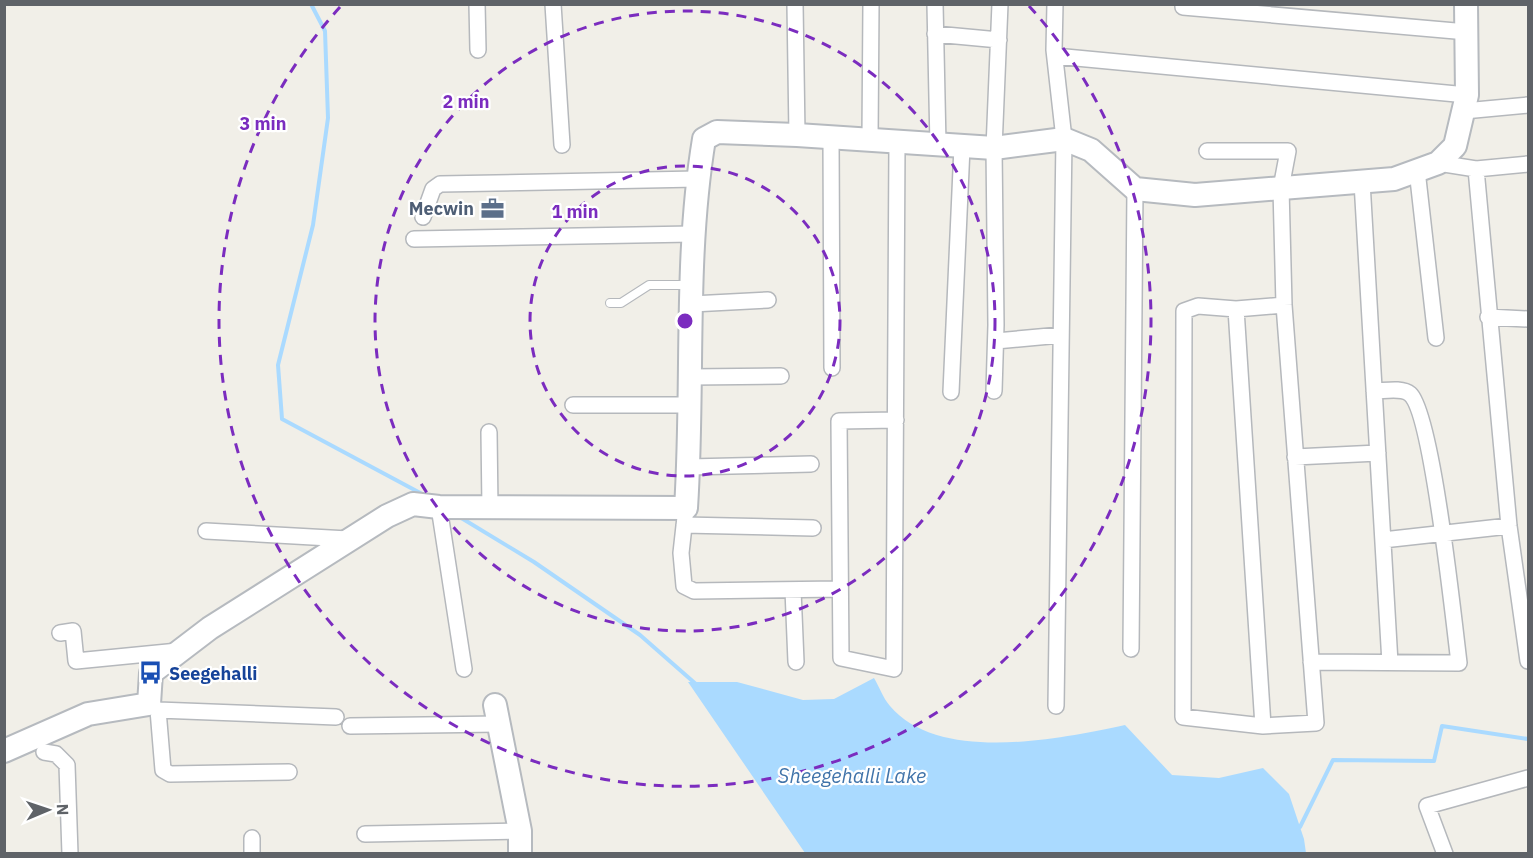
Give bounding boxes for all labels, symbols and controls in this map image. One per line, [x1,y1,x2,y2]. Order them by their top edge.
text: 2 min [442,90,490,113]
text: 3 min [239,112,287,135]
office icon: Mecwin [479,195,505,221]
place label: Mecwin [409,197,474,220]
text: 1 min [551,200,599,223]
centre of rings [675,311,695,331]
bus stop icon: Seegehalli [138,660,164,686]
place label: Seegehalli [169,662,257,685]
water label: Sheegehalli Lake [778,762,926,789]
north arrow [18,780,78,840]
text: N [53,803,73,816]

